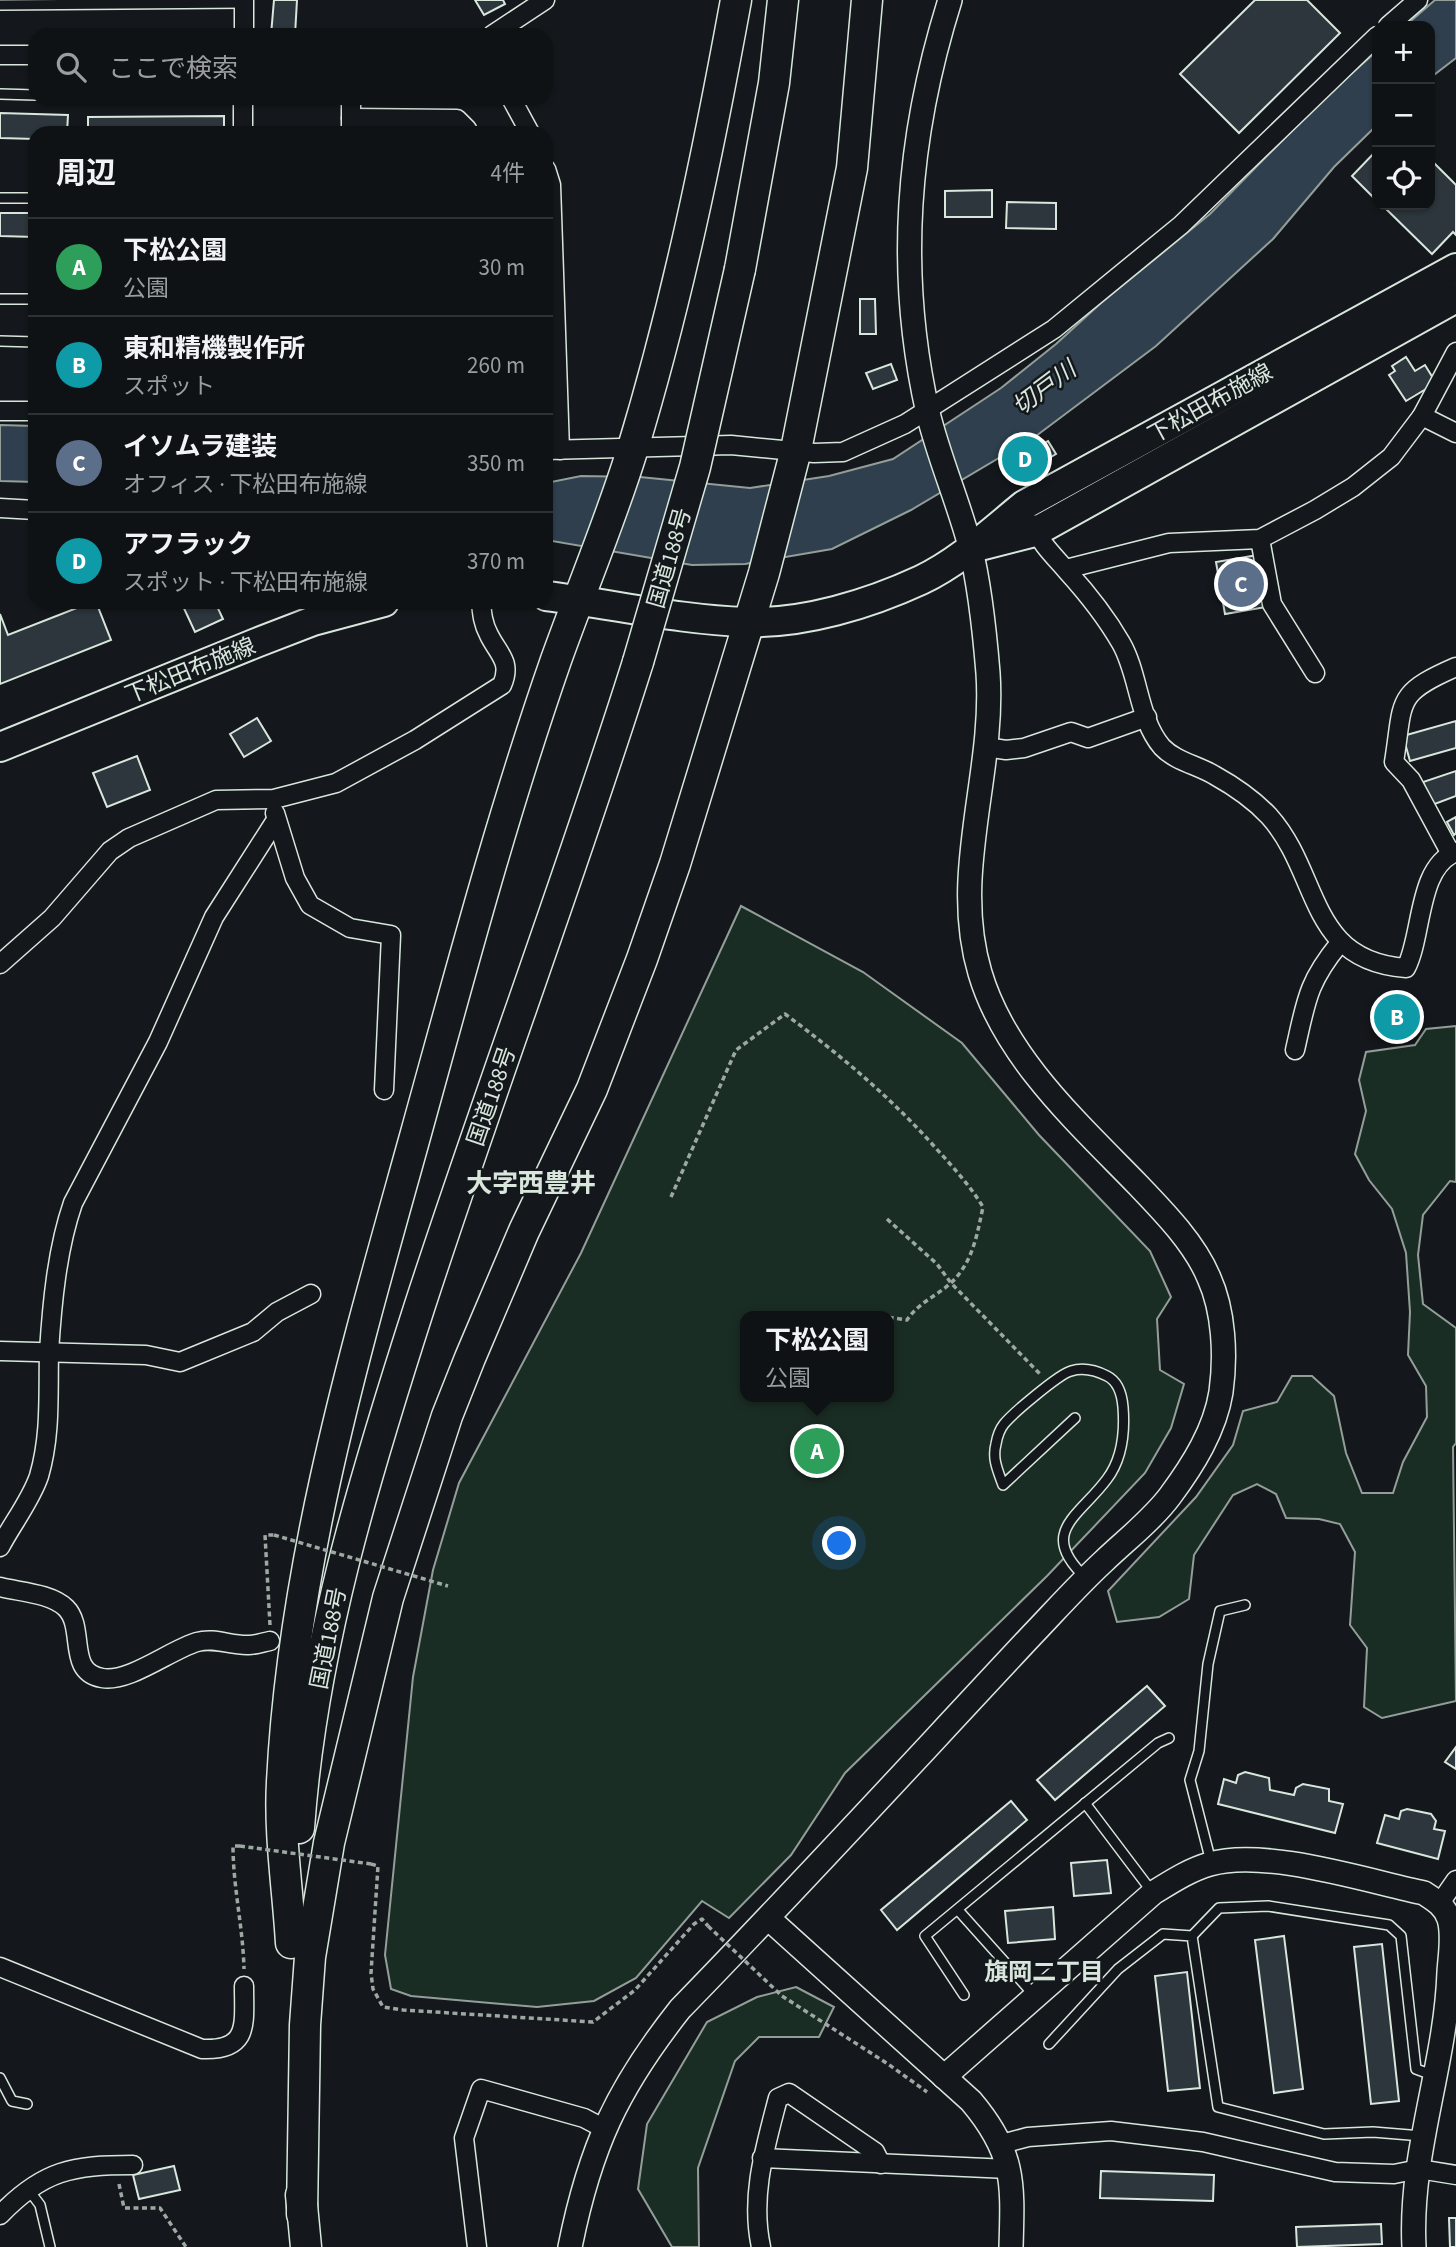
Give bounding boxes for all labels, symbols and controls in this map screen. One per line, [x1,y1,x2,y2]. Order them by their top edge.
map controls [1372,21,1435,210]
button: + [1372,21,1435,84]
search box [28,28,553,105]
icon: search [52,48,90,86]
text: ここで検索 [108,50,238,87]
button: − [1372,84,1435,147]
button: locate [1372,147,1435,210]
text: 周辺 [56,152,116,195]
text: 4件 [491,157,525,190]
text: 下松公園 [123,232,227,269]
text: A [72,251,86,284]
text: 30 m [478,251,525,284]
text: 公園 [123,272,169,305]
text: 東和精機製作所 [123,330,305,367]
text: B [72,349,86,382]
text: 260 m [467,349,525,382]
water label: 切戸川 [1005,351,1086,424]
street label: 下松田布施線 [1142,356,1279,451]
text: スポット [123,370,215,403]
text: イソムラ建装 [123,428,277,465]
pin: D [1002,433,1048,485]
text: C [72,447,86,480]
text: 350 m [467,447,525,480]
text: オフィス · 下松田布施線 [123,468,367,501]
street label: 国道188号 [639,504,700,612]
text: アフラック [123,526,253,563]
text: D [72,545,86,578]
text: 370 m [467,545,525,578]
pin: C [1218,558,1264,610]
text: スポット · 下松田布施線 [123,566,368,599]
street label: 下松田布施線 [120,629,260,712]
pin: B [1374,991,1420,1043]
street label: 国道188号 [459,1042,524,1150]
district label: 大字西豊井 [466,1165,596,1202]
popup [740,1311,894,1402]
text: 下松公園 [765,1322,869,1359]
text: 公園 [765,1362,811,1395]
pin: A [794,1425,840,1477]
your location [822,1526,856,1560]
street label: 国道188号 [302,1584,355,1692]
district label: 旗岡二丁目 [984,1955,1104,1990]

